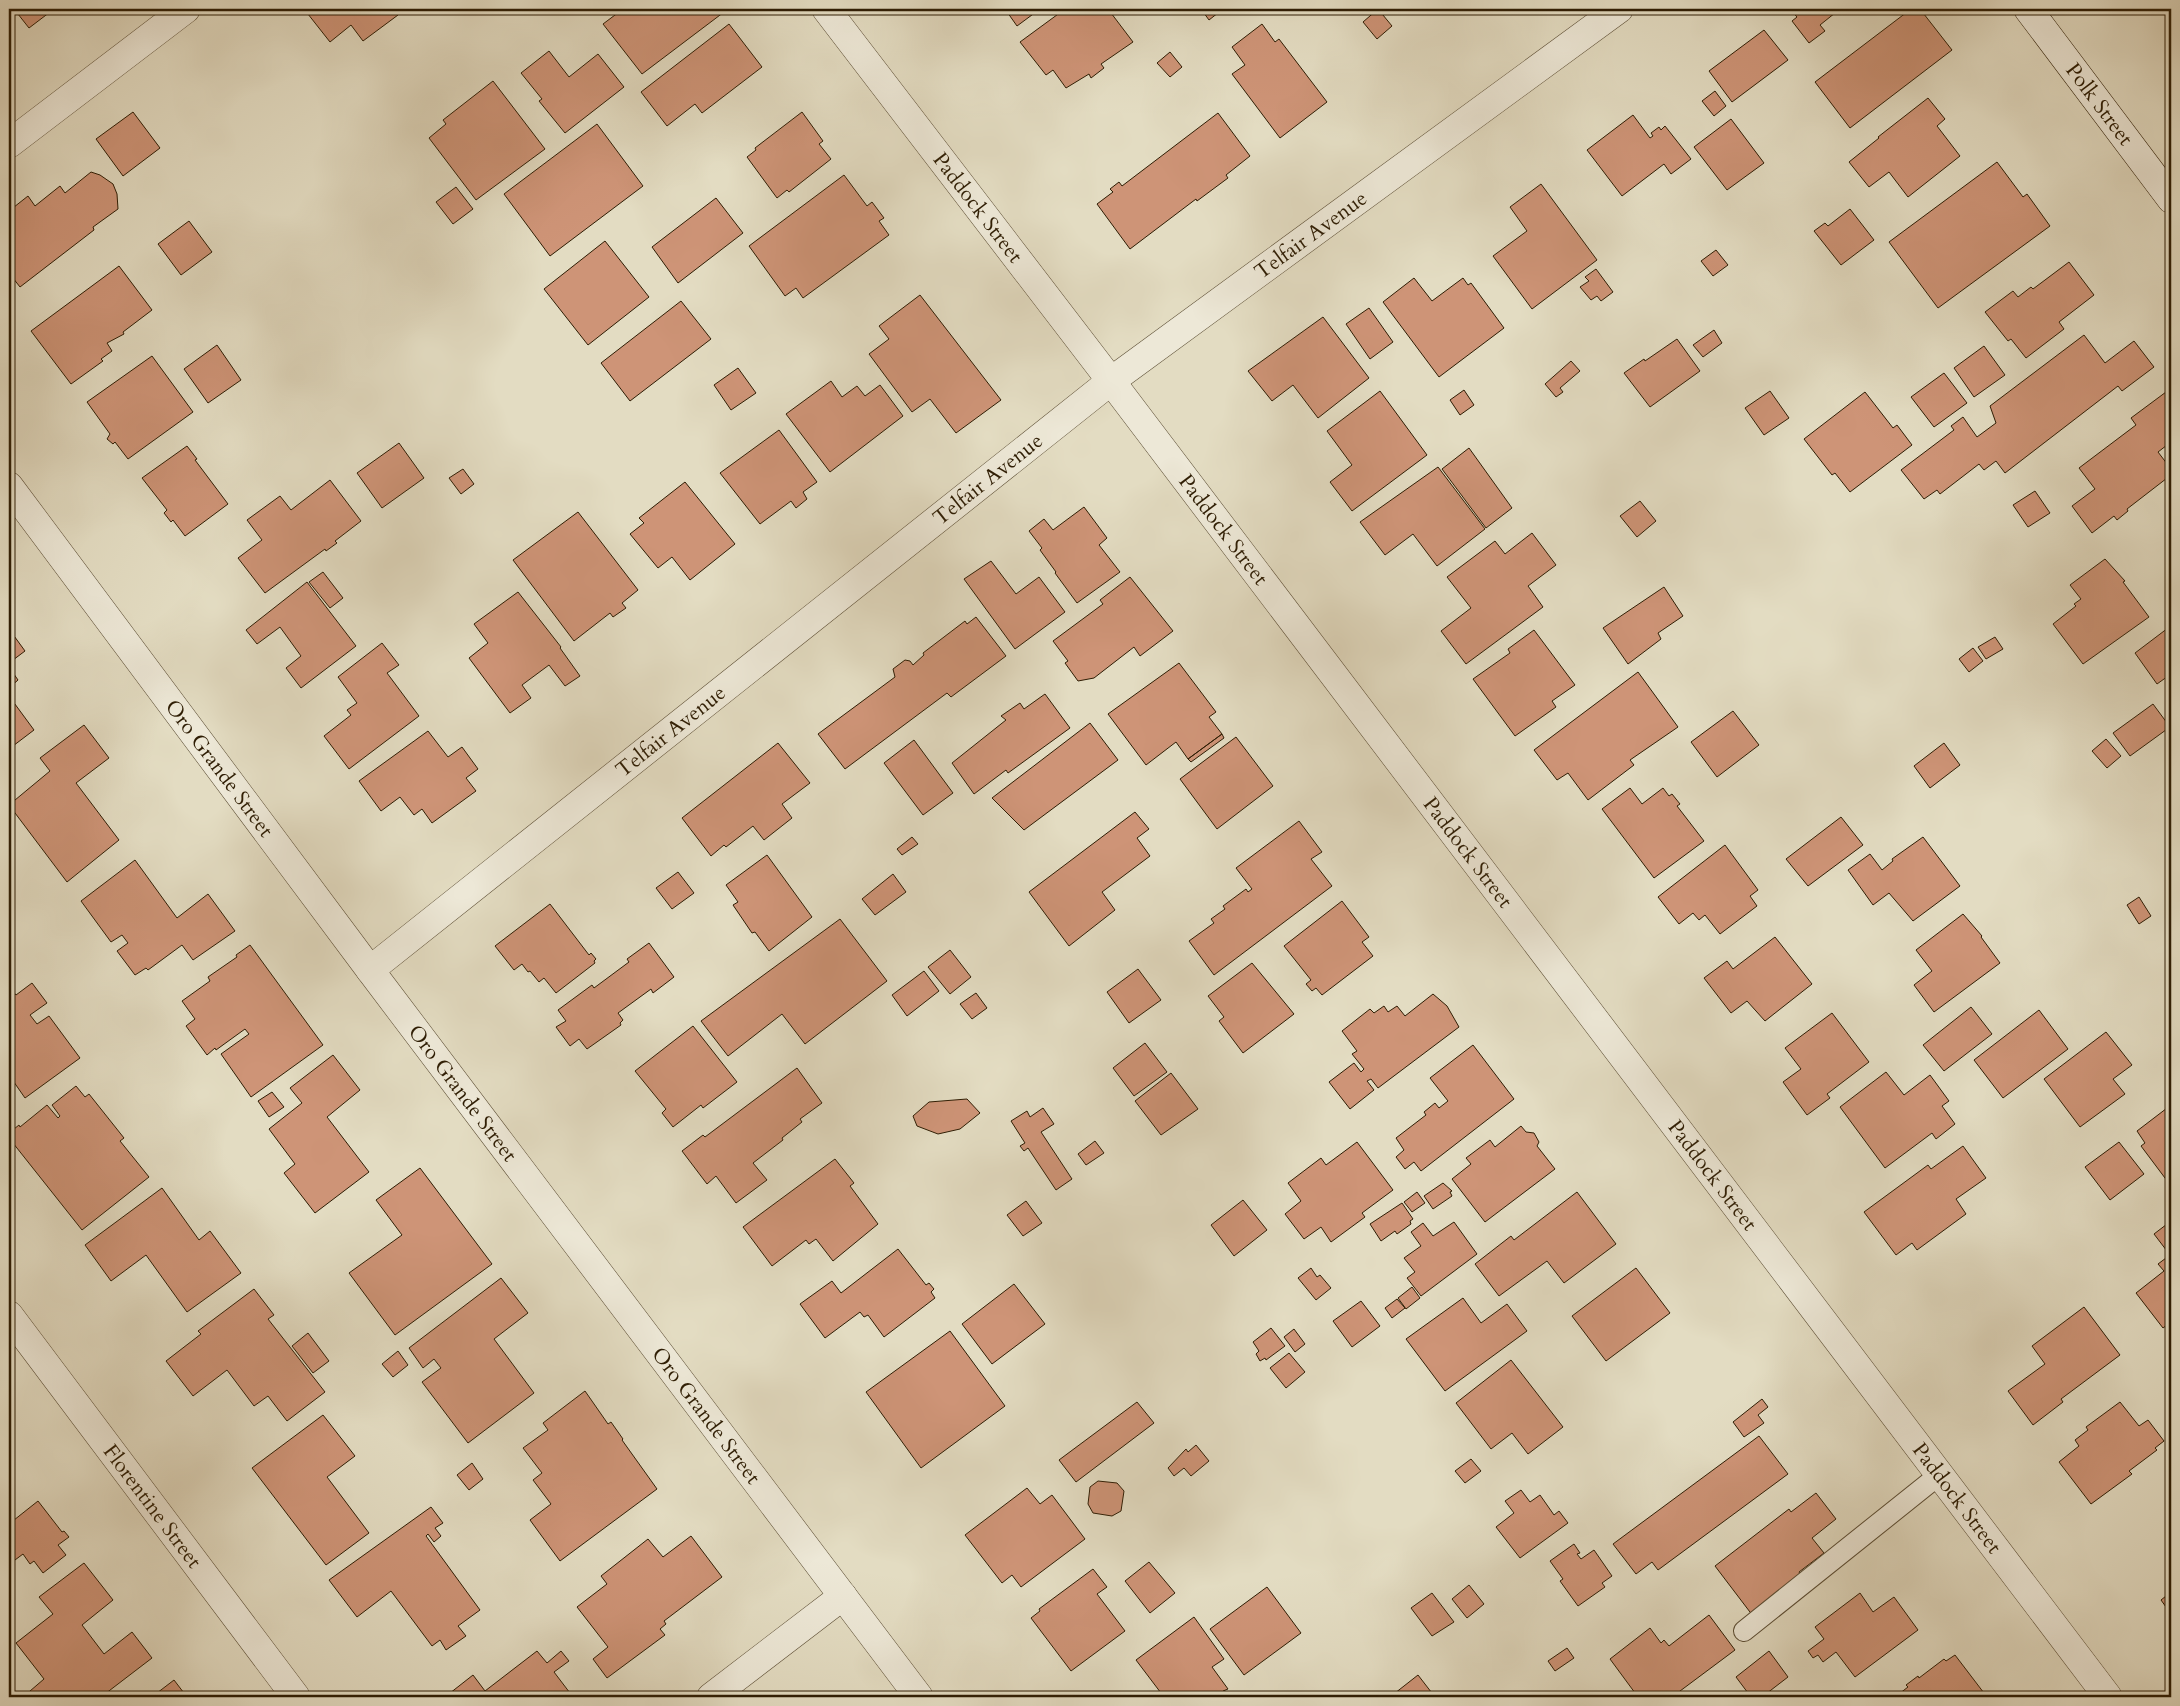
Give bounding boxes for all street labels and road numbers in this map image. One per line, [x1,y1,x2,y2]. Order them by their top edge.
street label: Polk Street [2059,57,2140,152]
street label: Paddock Street [926,146,1030,269]
street label: Telfair Avenue [1249,184,1373,286]
street label: Telfair Avenue [927,427,1049,532]
street label: Paddock Street [1172,468,1275,592]
street label: Telfair Avenue [610,679,732,784]
street label: Oro Grande Street [158,694,280,844]
street label: Paddock Street [1416,791,1519,914]
street label: Oro Grande Street [401,1019,524,1168]
street label: Paddock Street [1661,1114,1764,1237]
street label: Oro Grande Street [645,1341,768,1491]
street label: Paddock Street [1905,1437,2009,1560]
street label: Florentine Street [96,1438,208,1575]

